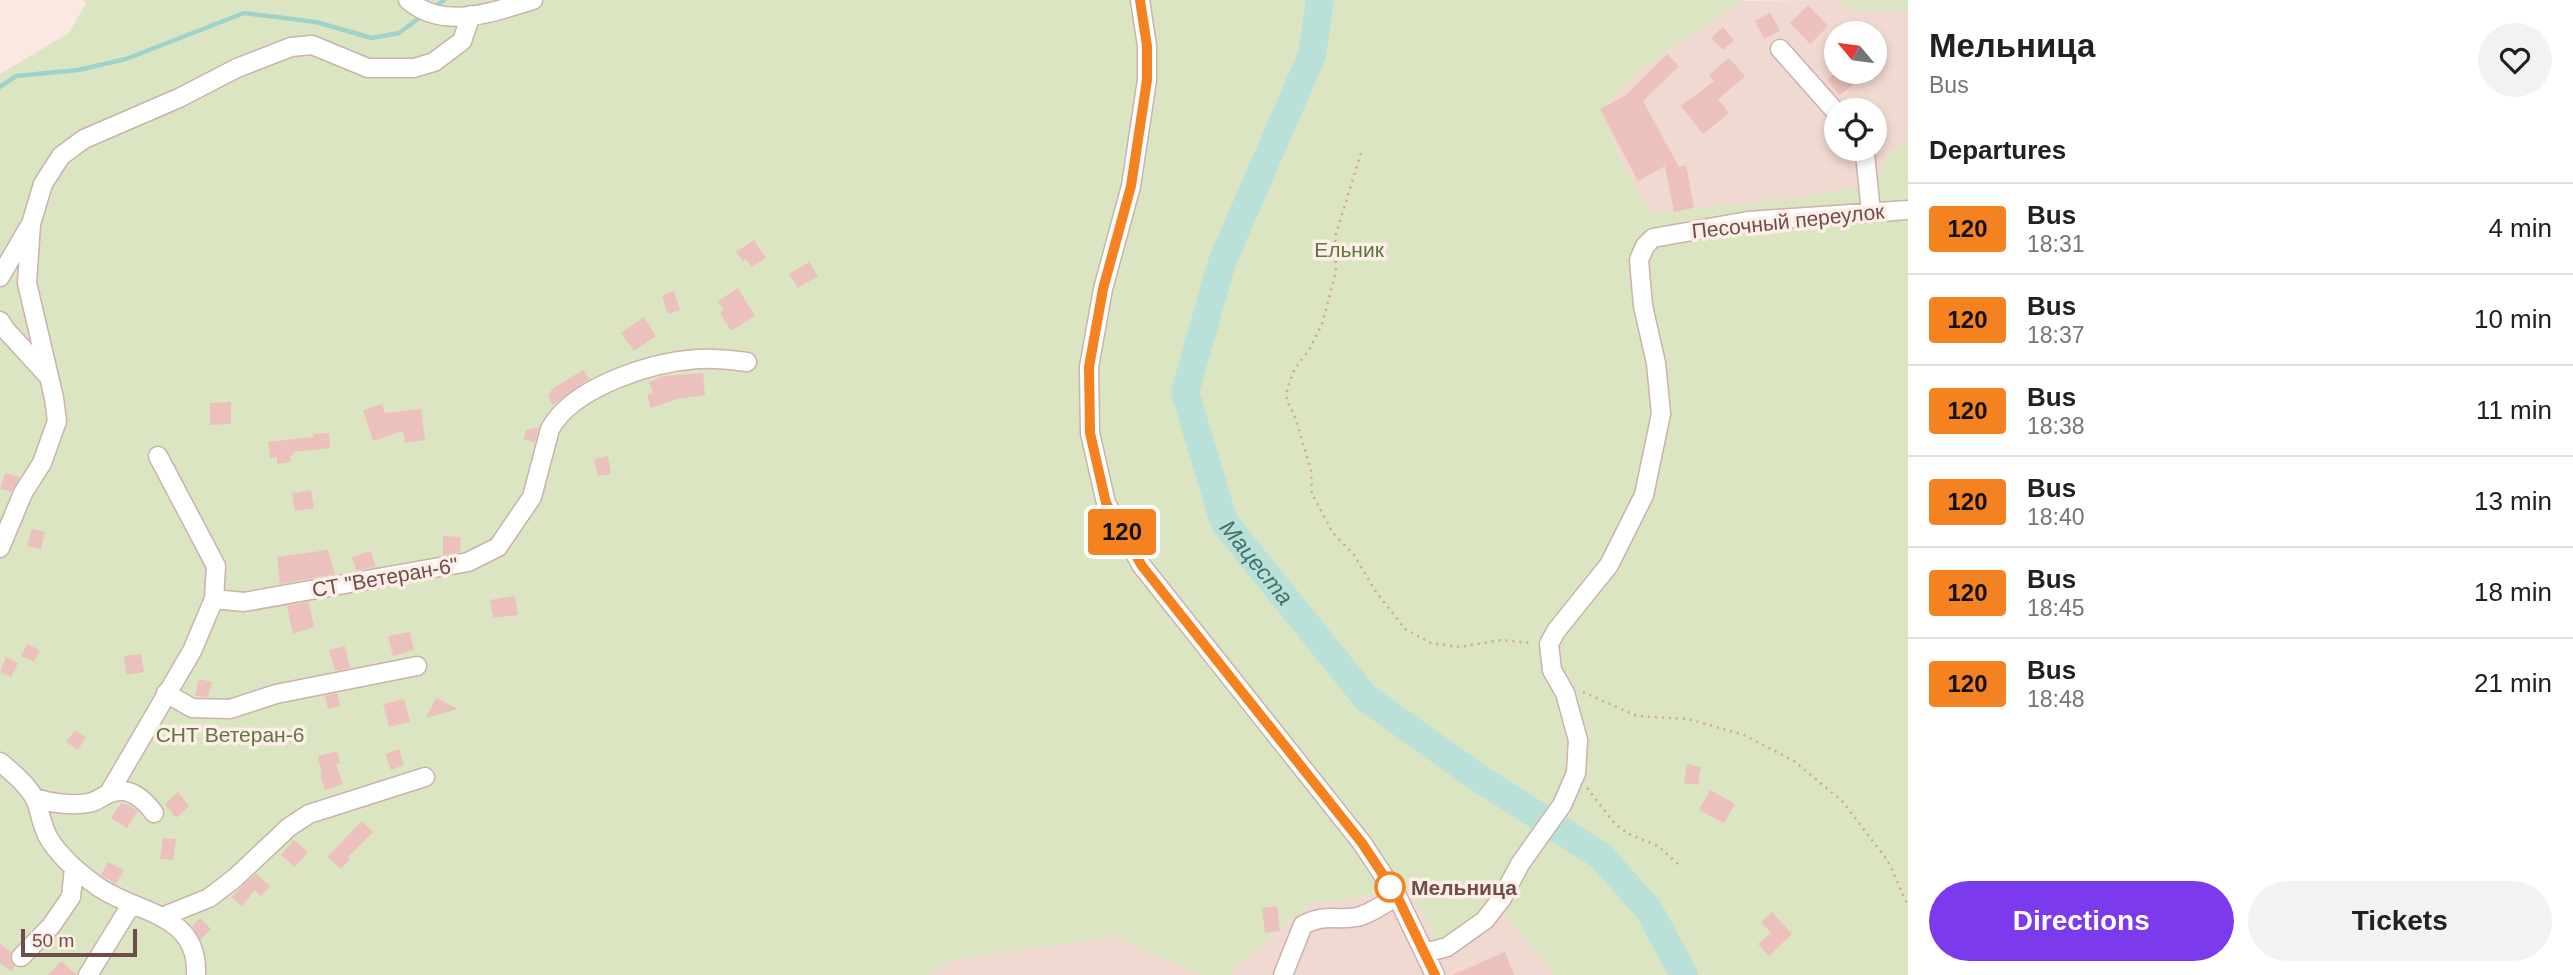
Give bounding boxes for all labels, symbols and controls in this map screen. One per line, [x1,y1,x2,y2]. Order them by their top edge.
north arrow [1824,21,1886,84]
map controls [1824,21,1887,161]
button: heart [2478,23,2552,97]
text: Мельница [1929,27,2095,64]
text: Bus [1929,72,1969,98]
button: locate [1824,98,1887,161]
text: Departures [1929,135,2066,165]
street label: Песочный переулок [1691,199,1886,243]
text: Bus [2027,200,2076,230]
text: 4 min [2488,213,2552,243]
text: 120 [1947,215,1988,242]
text: 18:31 [2027,231,2085,257]
park label: Ельник [1314,238,1385,261]
text: Bus [2027,291,2076,321]
text: 10 min [2474,304,2552,334]
text: 120 [1947,306,1988,333]
text: 18:37 [2027,322,2085,348]
text: Bus [2027,382,2076,412]
text: 11 min [2476,395,2552,425]
text: 120 [1947,397,1988,424]
text: 18:38 [2027,413,2085,439]
text: Bus [2027,473,2076,503]
text: 13 min [2474,486,2552,516]
text: 120 [1947,488,1988,515]
text: 18:40 [2027,504,2085,530]
line badge: 120 [1082,509,1162,555]
water label: Мацеста [1215,515,1298,610]
text: 120 [1102,518,1142,545]
street label: СТ "Ветеран-6" [310,553,460,601]
text: Bus [2027,564,2076,594]
text: 18 min [2474,577,2552,607]
text: 120 [1947,579,1988,606]
text: 18:45 [2027,595,2085,621]
text: Bus [2027,655,2076,685]
text: 21 min [2474,668,2552,698]
text: 120 [1947,670,1988,697]
text: 18:48 [2027,686,2085,712]
park label: СНТ Ветеран-6 [156,723,304,746]
marker: Мельница [1375,872,1405,902]
place label: Мельница [1411,876,1517,899]
button: Directions [1929,881,2234,961]
button: Tickets [2248,881,2552,961]
scale bar [21,926,136,958]
text: 50 m [32,930,74,951]

